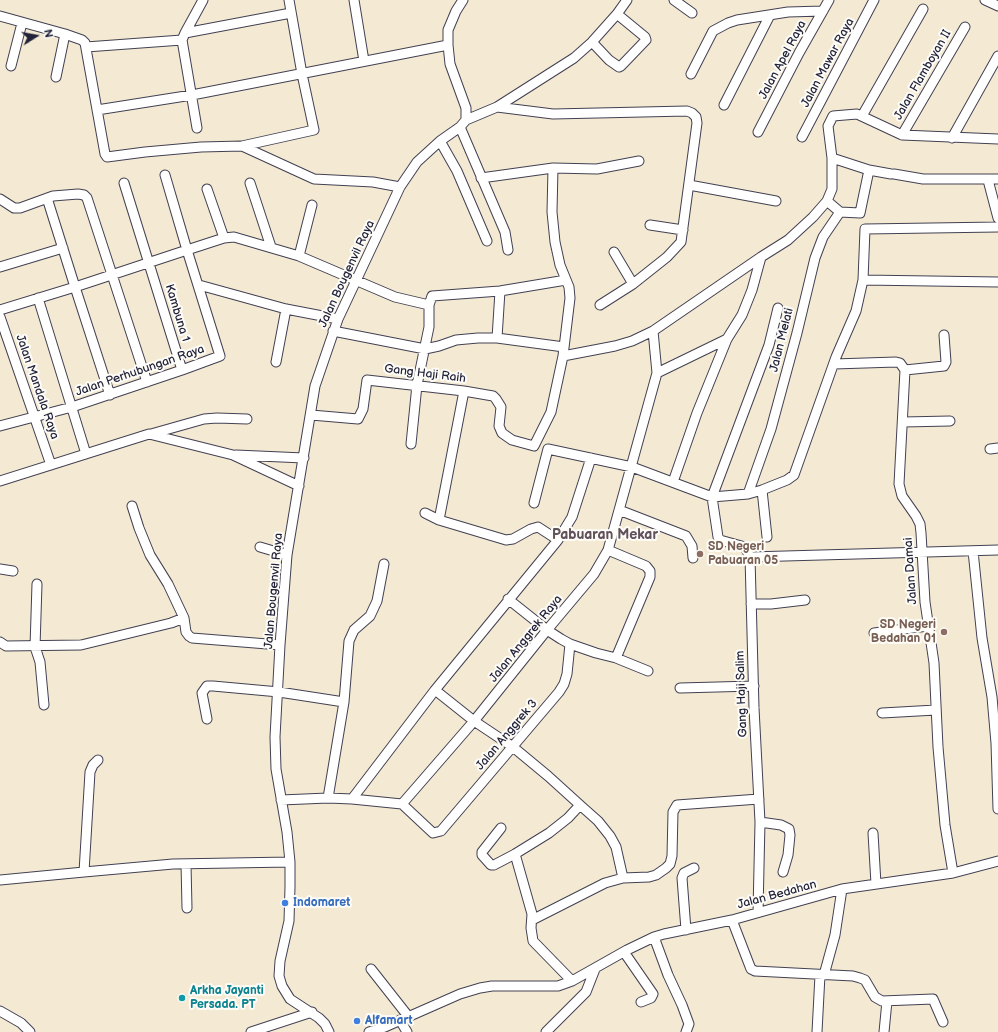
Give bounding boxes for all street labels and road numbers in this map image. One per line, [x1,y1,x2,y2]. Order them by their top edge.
street label: Jalan Mawar Raya [798,16,858,110]
street label: Jalan Apel Raya [756,18,810,102]
street label: Jalan Flamboyan II [891,27,955,123]
street label: Jalan Bougenvil Raya [316,218,378,330]
street label: Kambuna 1 [161,283,193,343]
street label: Jalan Melati [767,306,797,374]
street label: Jalan Mandala Raya [12,333,62,441]
street label: Jalan Perhubungan Raya [74,342,206,400]
street label: Gang Haji Raih [383,362,467,386]
street label: Jalan Bougenvil Raya [262,532,286,650]
street label: Jalan Damai [901,537,921,605]
street label: Jalan Anggrek Raya [487,593,565,685]
street label: Gang Haji Salim [733,650,751,738]
street label: Jalan Anggrek 3 [473,697,541,773]
street label: Jalan Bedahan [736,878,818,912]

